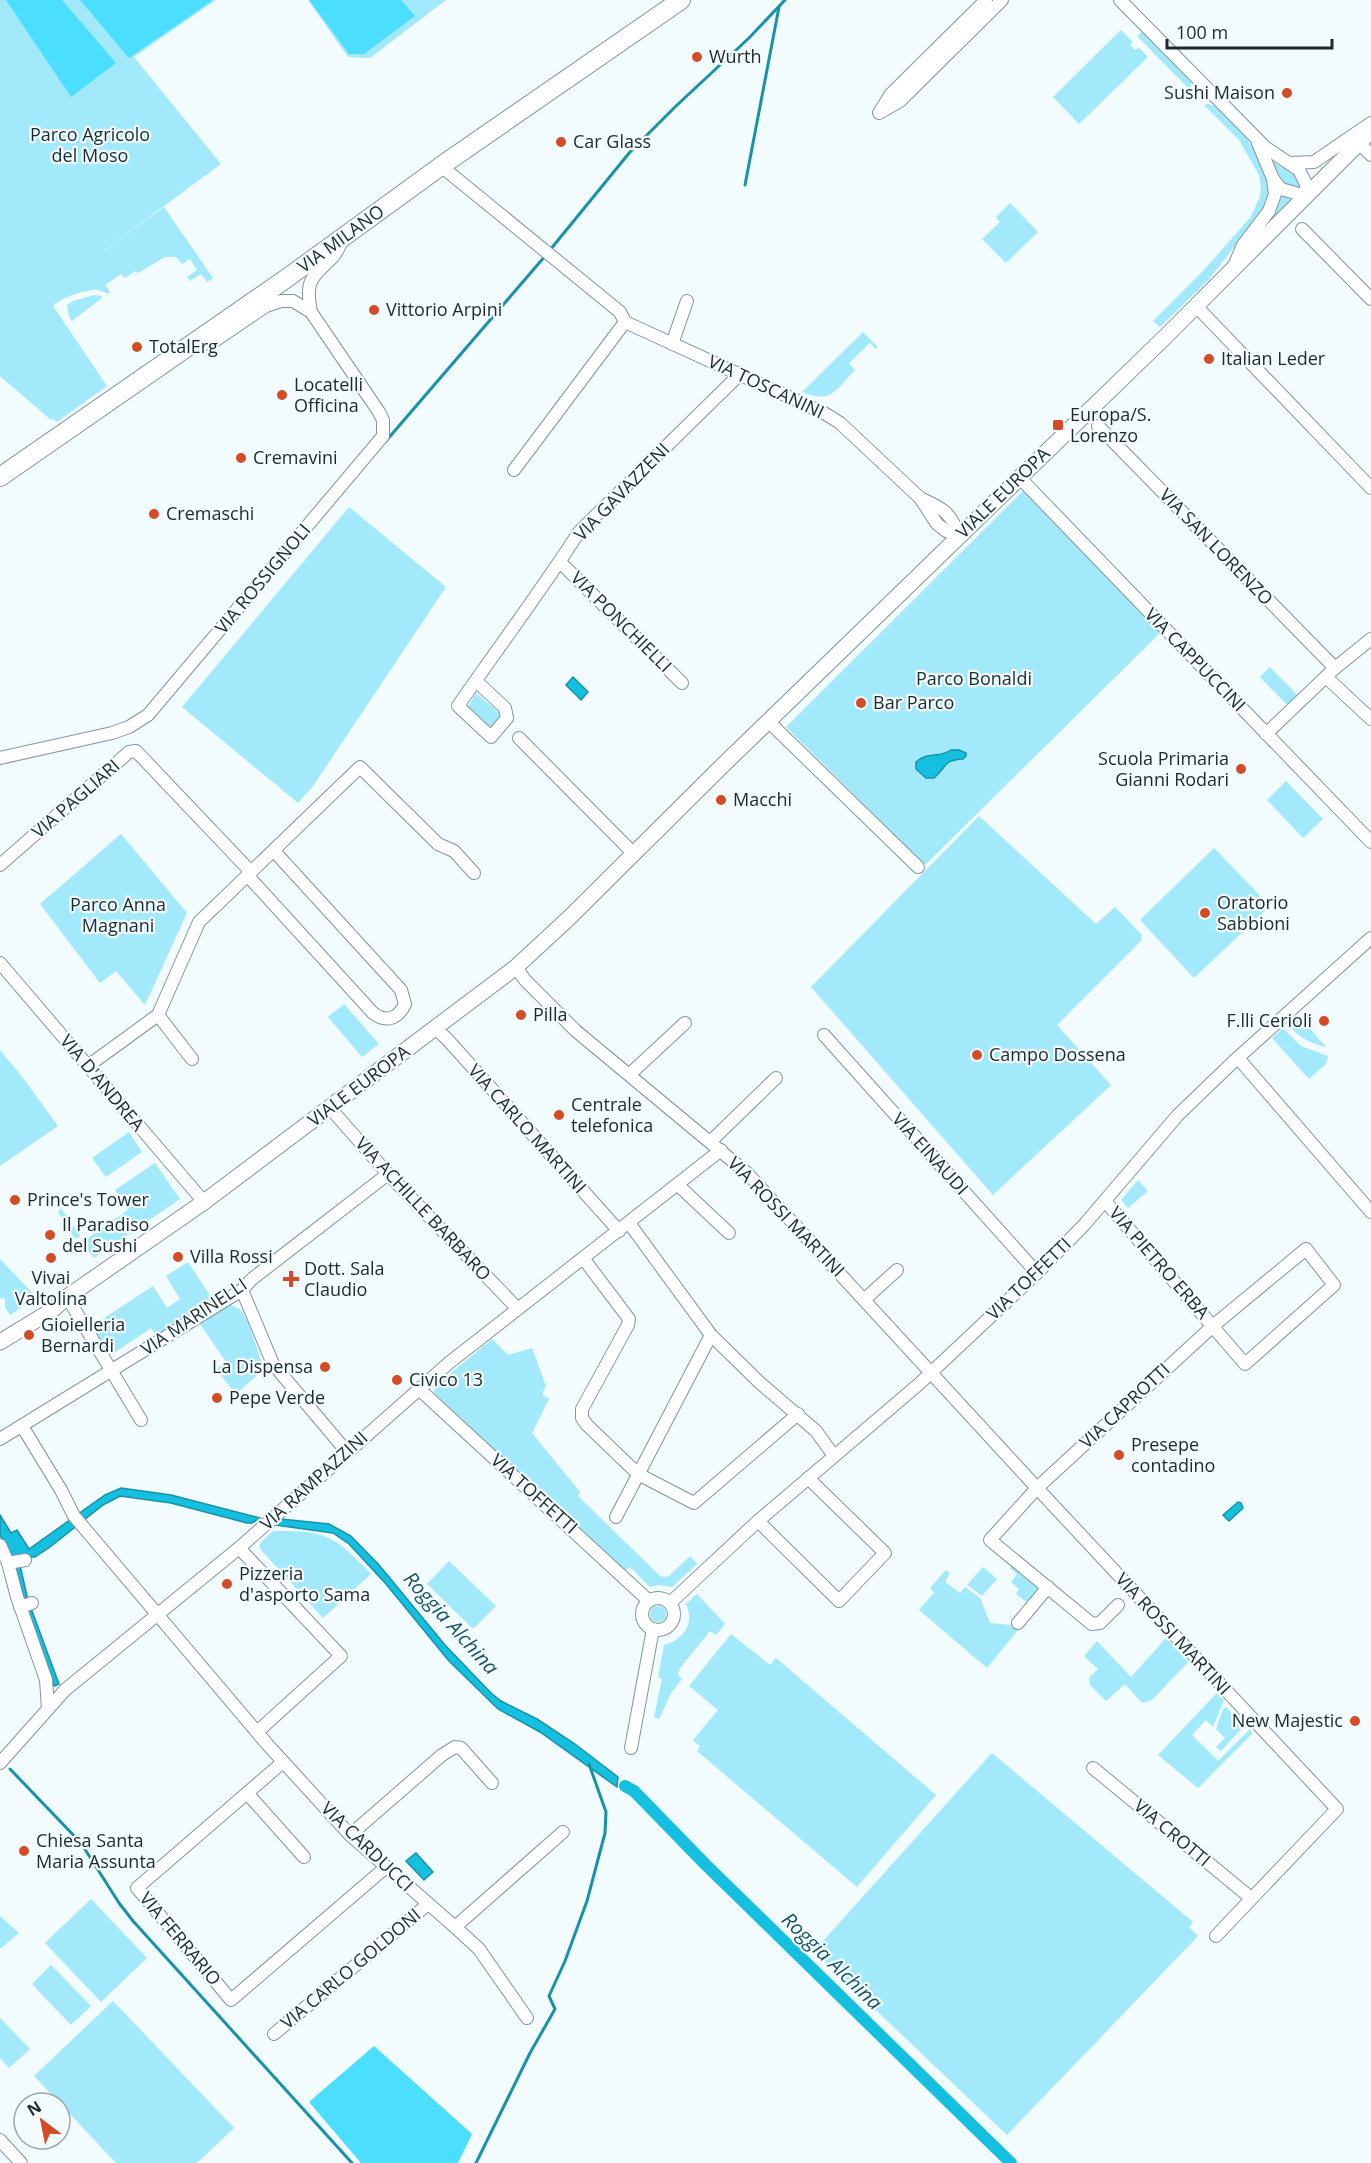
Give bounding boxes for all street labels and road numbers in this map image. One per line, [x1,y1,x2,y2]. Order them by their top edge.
street label: VIA MILANO [292,199,388,278]
street label: VIA TOSCANINI [704,349,828,423]
street label: VIA GAVAZZENI [568,437,674,546]
street label: VIALE EUROPA [950,441,1055,543]
street label: VIA SAN LORENZO [1155,483,1279,610]
street label: VIA ROSSIGNOLI [209,518,315,638]
street label: VIA PONCHIELLI [566,566,677,677]
street label: VIA CAPPUCCINI [1140,602,1251,716]
street label: VIA PAGLIARI [26,753,124,843]
street label: VIA D'ANDREA [55,1029,151,1136]
street label: VIALE EUROPA [303,1039,415,1131]
street label: VIA CARLO MARTINI [463,1059,592,1198]
street label: VIA EINAUDI [887,1107,974,1200]
street label: VIA ACHILLE BARBARO [351,1131,497,1285]
street label: VIA ROSSI MARTINI [723,1151,850,1282]
street label: VIA PIETRO ERBA [1104,1201,1216,1324]
street label: VIA TOFFETTI [981,1232,1076,1325]
street label: VIA MARINELLI [136,1272,251,1360]
street label: VIA CAPROTTI [1074,1357,1175,1453]
street label: VIA RAMPAZZINI [254,1426,372,1535]
street label: VIA TOFFETTI [486,1448,583,1539]
street label: VIA ROSSI MARTINI [1111,1567,1237,1699]
street label: VIA CROTTI [1129,1793,1216,1871]
street label: VIA CARDUCCI [316,1796,419,1896]
street label: VIA FERRARIO [135,1887,227,1990]
street label: VIA CARLO GOLDONI [275,1903,425,2034]

